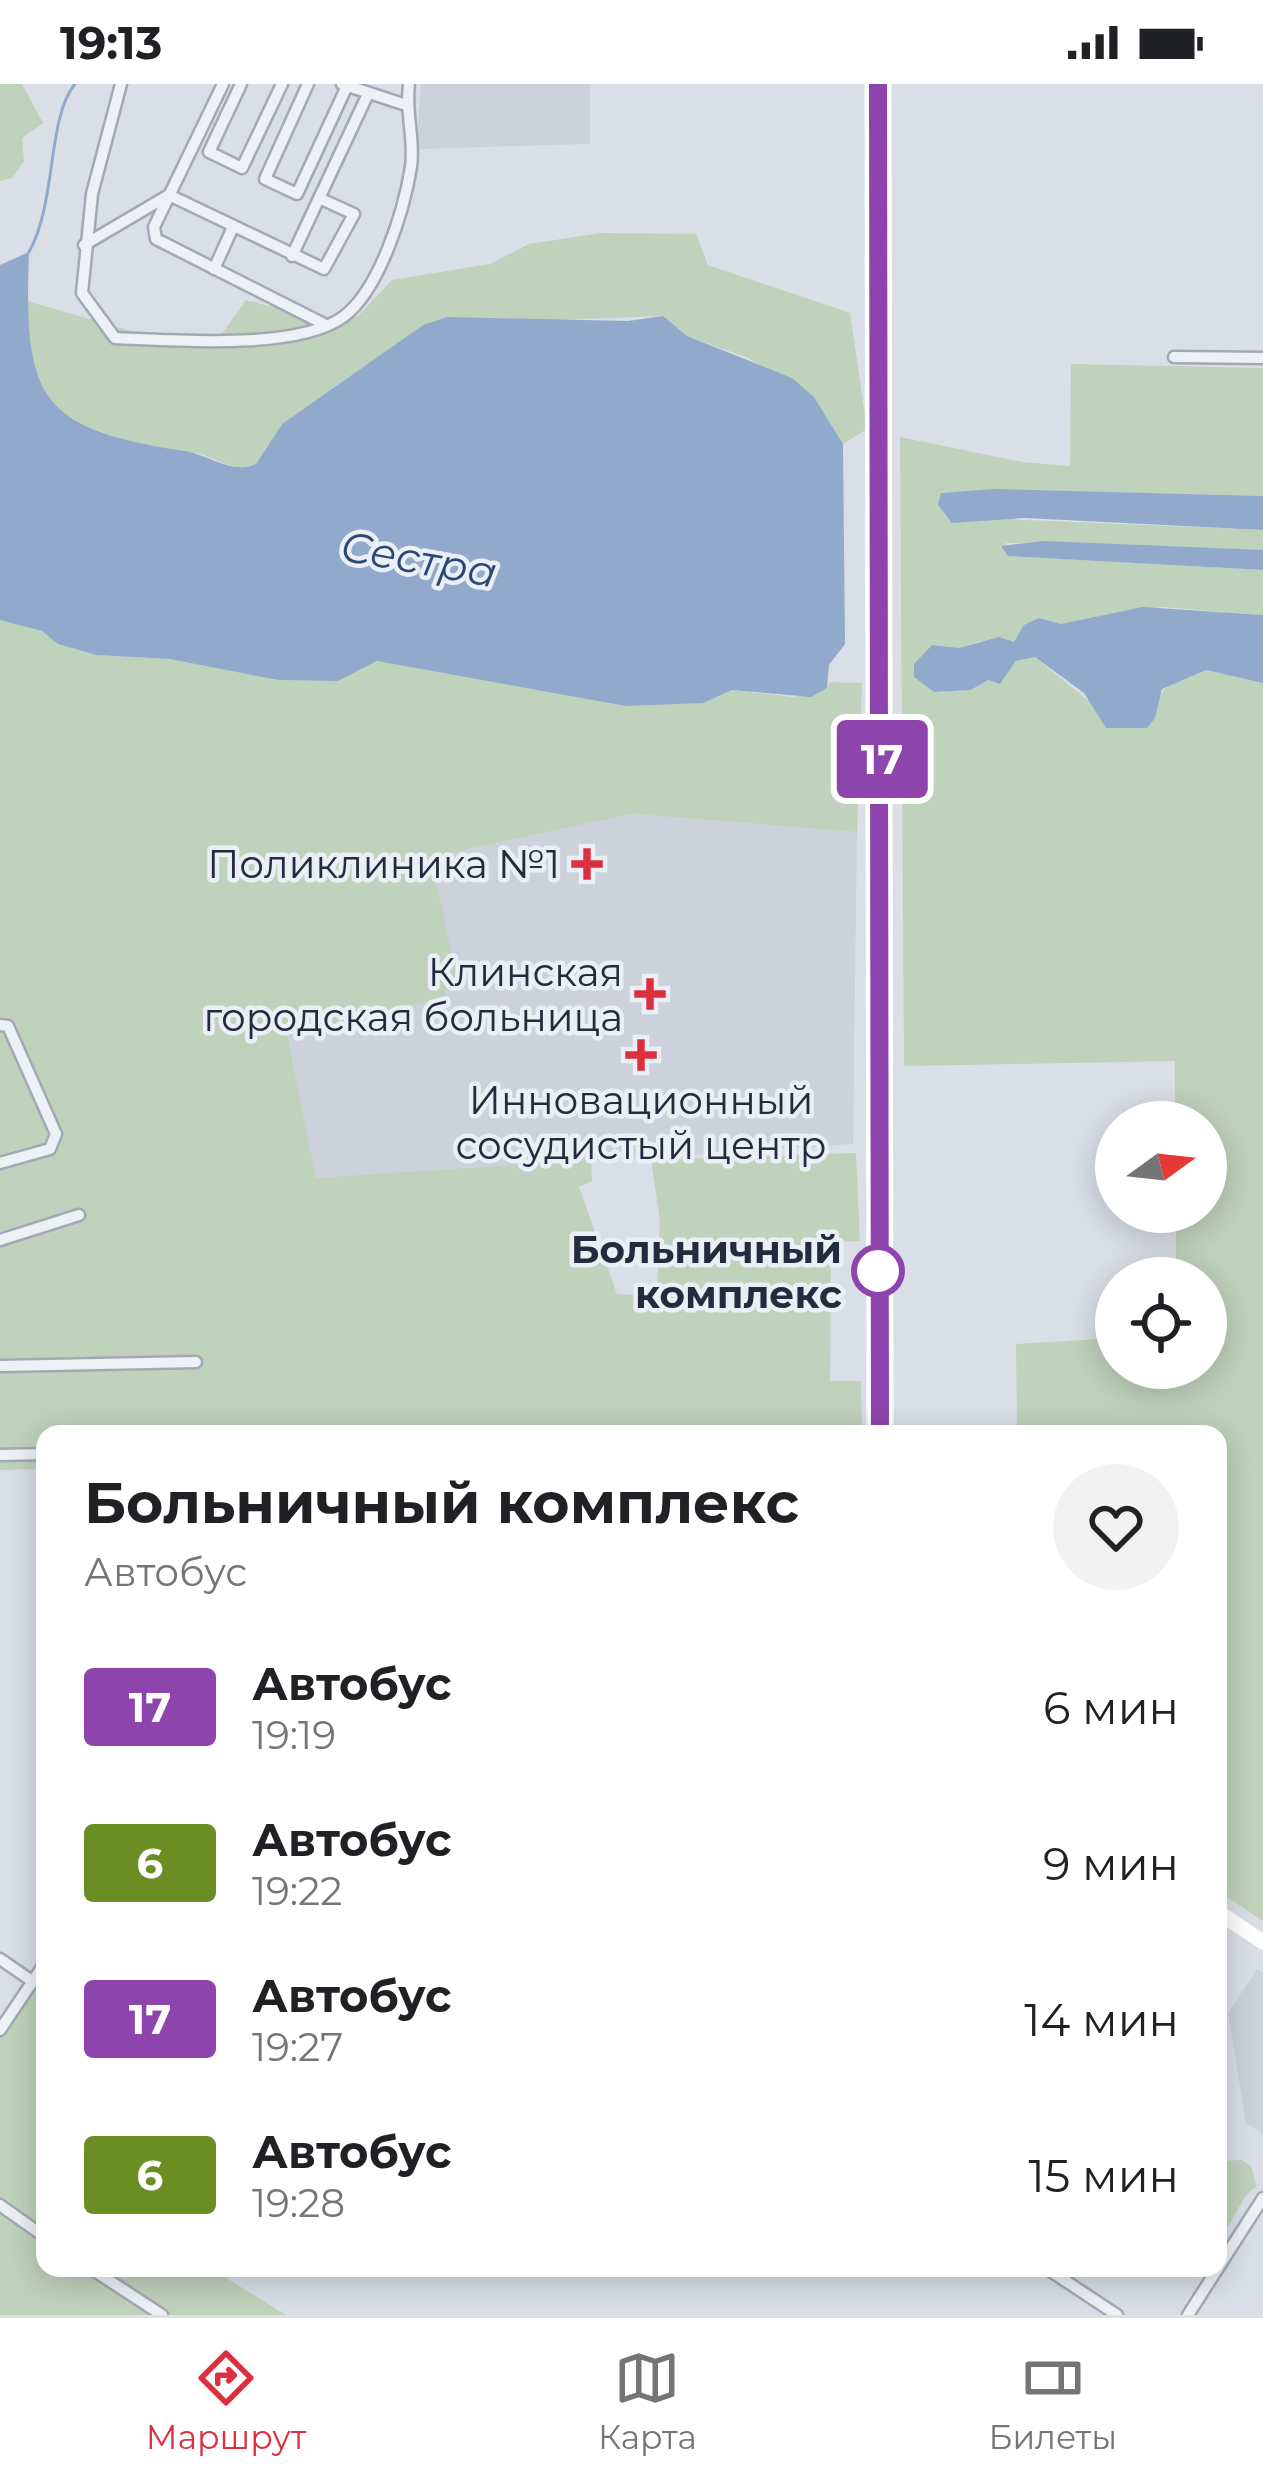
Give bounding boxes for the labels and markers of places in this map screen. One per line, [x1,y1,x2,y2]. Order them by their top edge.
place label: Поликлиника №1 [207,840,560,888]
marker: Поликлиника №1 [571,848,603,880]
place label: Клинская городская больница [203,948,623,1041]
marker: Клинская городская больница [634,978,666,1010]
marker: Инновационный сосудистый центр [625,1039,657,1071]
place label: Инновационный сосудистый центр [455,1076,827,1169]
place label: Больничный комплекс [571,1225,842,1318]
marker: Больничный комплекс [853,1246,903,1296]

